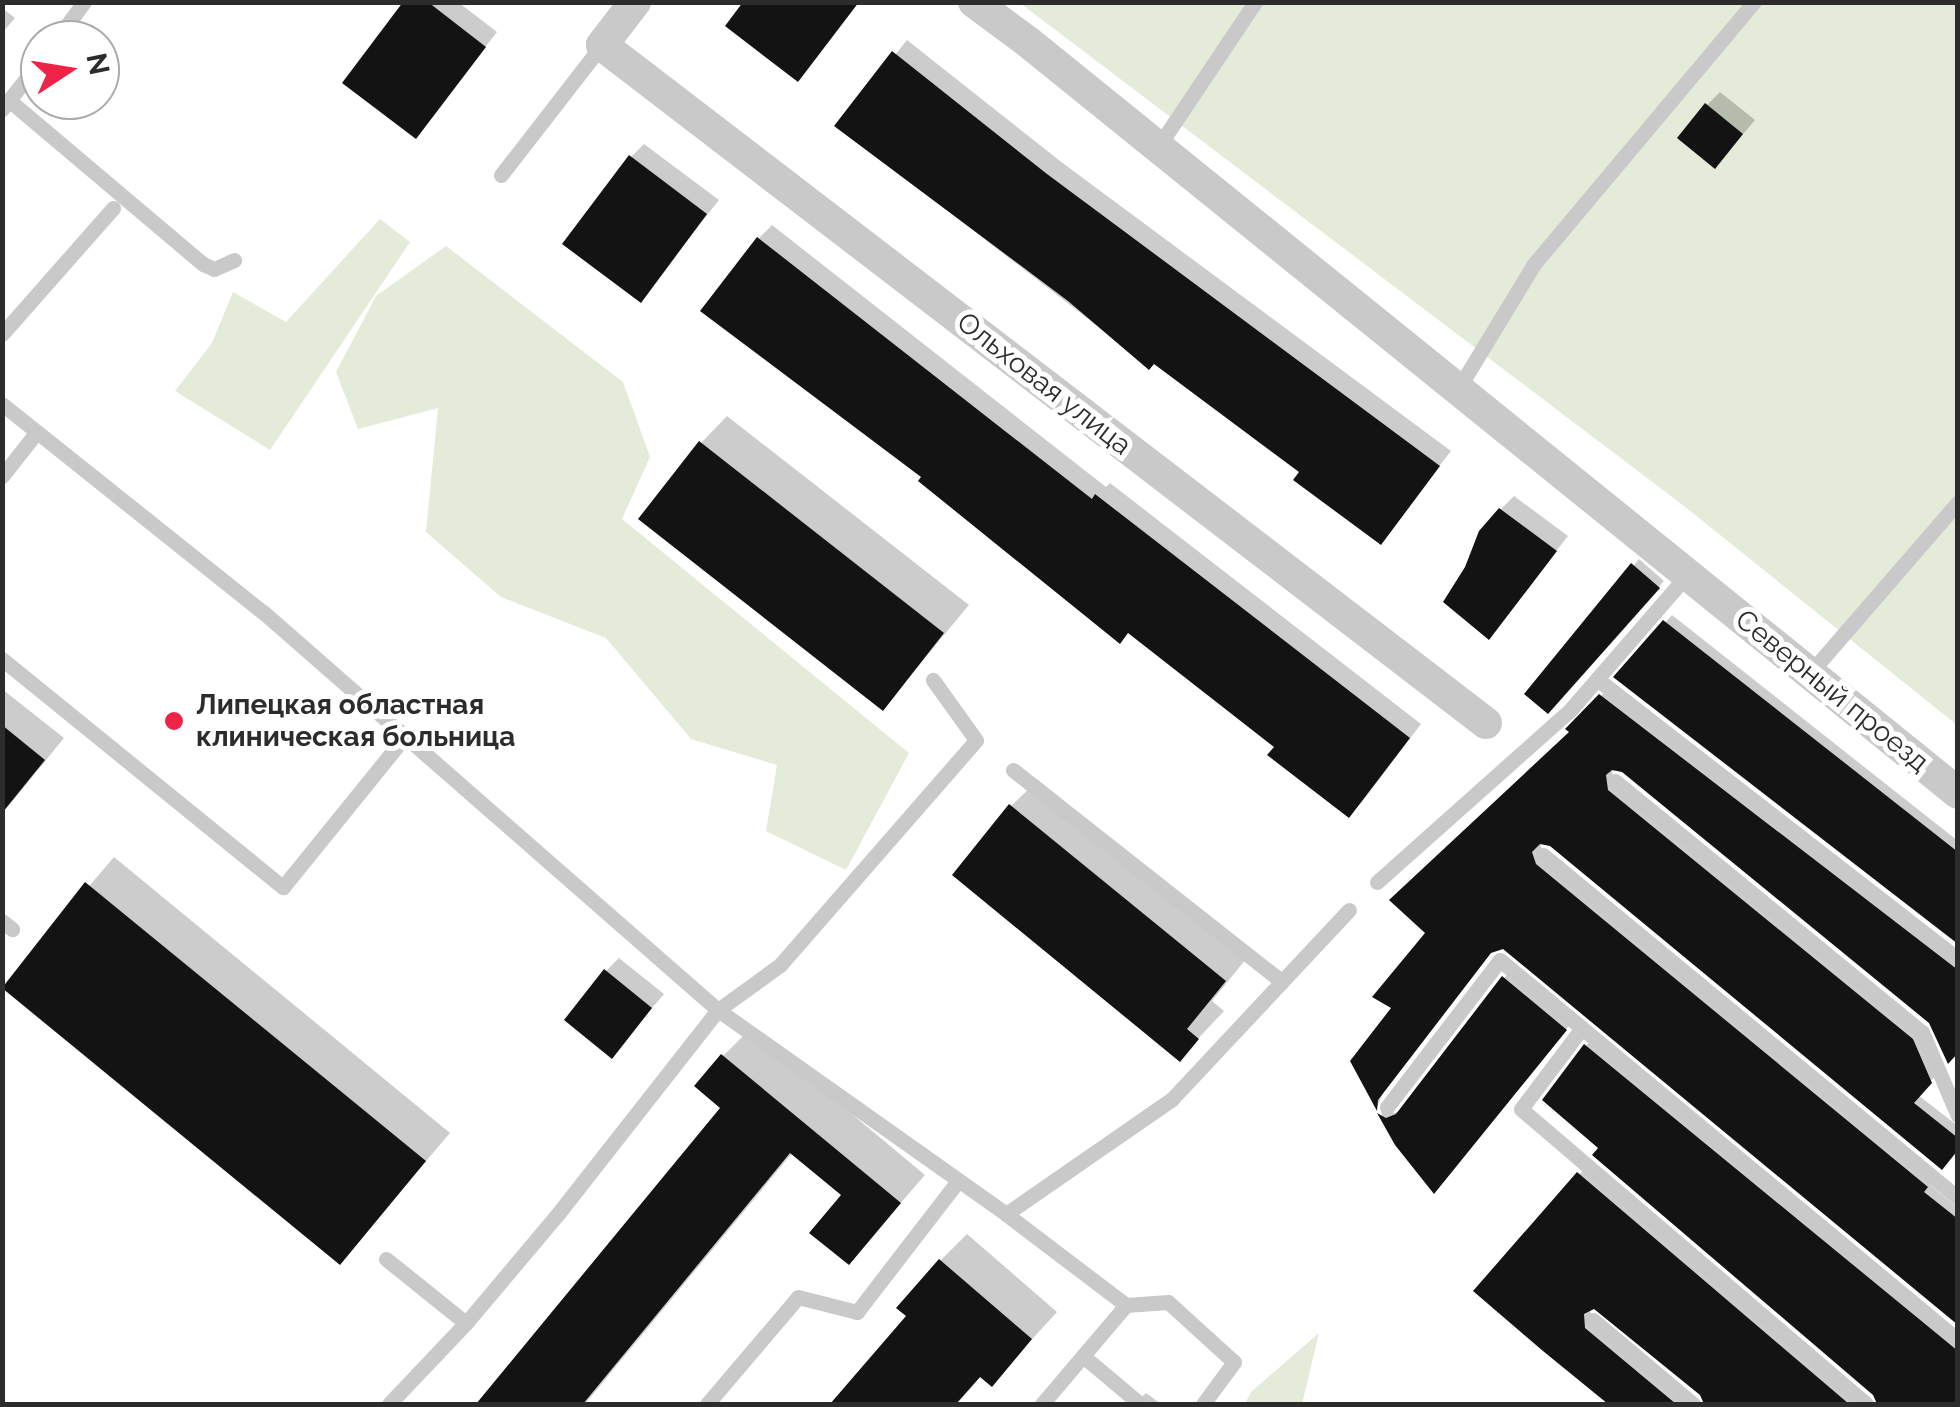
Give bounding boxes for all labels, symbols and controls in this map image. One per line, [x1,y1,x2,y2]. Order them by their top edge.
north arrow [20,20,120,120]
text: N [80,50,116,78]
street label: Ольховая улица [950,305,1138,463]
street label: Северный проезд [1729,603,1935,779]
place label: Липецкая областная клиническая больница [196,688,515,754]
marker: Липецкая областная клиническая больница [161,708,187,734]

